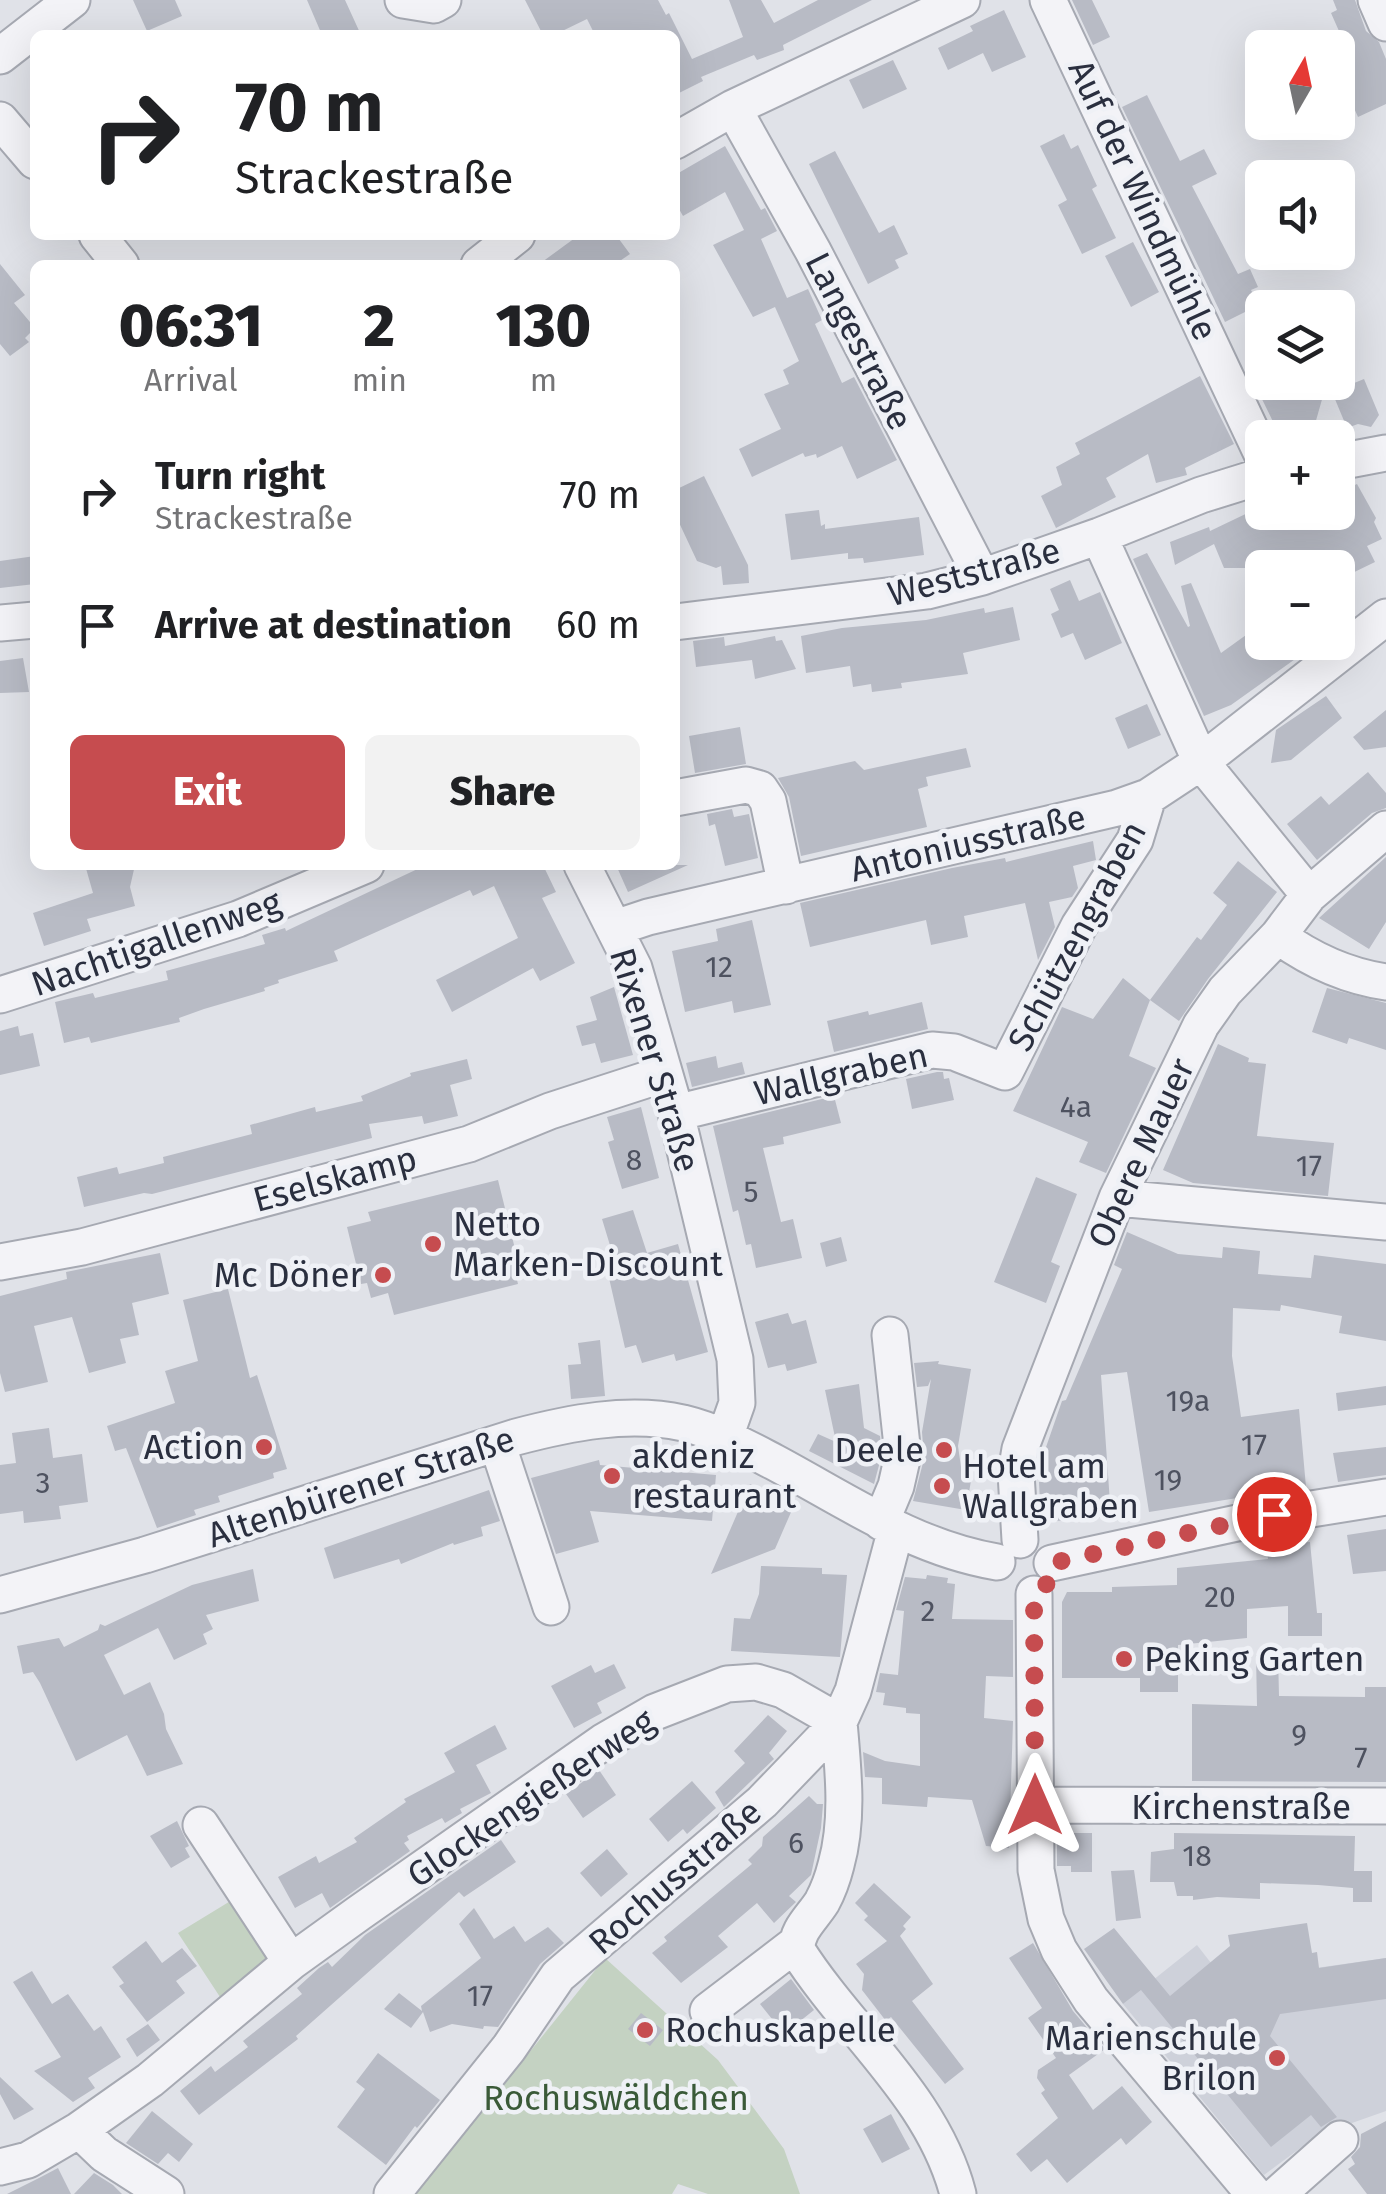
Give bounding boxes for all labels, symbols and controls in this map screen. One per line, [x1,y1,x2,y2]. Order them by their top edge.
north arrow [1245,30,1355,140]
map controls [1245,30,1355,660]
street label: Auf der Windmühle [1060,53,1226,347]
text: 70 m [235,66,384,150]
icon: right [70,70,200,200]
text: Strackestraße [235,151,513,205]
button: sound [1245,160,1355,270]
street label: Langestraße [796,245,922,437]
text: 06:31 [119,290,263,362]
text: 2 [364,290,395,362]
text: 130 [496,290,591,362]
button: layers [1245,290,1355,400]
text: Arrival [144,361,238,399]
text: min [352,361,407,399]
text: m [530,361,557,399]
button: + [1245,420,1355,530]
text: Turn right [155,453,325,499]
icon: right [70,468,125,523]
text: 70 m [560,472,640,518]
text: Strackestraße [155,499,353,537]
street label: Weststraße [883,529,1065,615]
button: − [1245,550,1355,660]
icon: arrive [70,598,125,653]
text: Arrive at destination [155,602,512,648]
text: 60 m [556,602,640,648]
button: Exit [70,735,345,850]
button: Share [365,735,640,850]
street label: Antoniusstraße [846,796,1090,890]
street label: Schützengraben [999,814,1155,1058]
street label: Nachtigallenweg [26,880,287,1005]
street label: Rixener Straße [601,943,709,1177]
house number: 12 [705,949,733,985]
street label: Wallgraben [750,1034,932,1114]
street label: Obere Mauer [1079,1051,1203,1254]
house number: 4a [1060,1089,1092,1125]
street label: Eselskamp [249,1137,421,1221]
house number: 8 [626,1142,642,1178]
house number: 17 [1296,1148,1322,1184]
house number: 5 [743,1174,759,1210]
place label: Netto Marken-Discount [453,1203,723,1285]
marker: Netto Marken-Discount [422,1233,444,1255]
place label: Mc Döner [214,1254,363,1296]
marker: Mc Döner [372,1264,394,1286]
house number: 19a [1166,1383,1210,1419]
street label: Altenbürener Straße [202,1418,520,1556]
place label: Action [144,1426,244,1468]
house number: 17 [1241,1427,1267,1463]
place label: Deele [834,1429,924,1471]
place label: akdeniz restaurant [632,1435,797,1517]
marker: Action [253,1436,275,1458]
marker: Deele [933,1439,955,1461]
place label: Hotel am Wallgraben [962,1445,1139,1527]
house number: 19 [1154,1462,1182,1498]
house number: 3 [36,1465,50,1501]
marker: akdeniz restaurant [601,1465,623,1487]
pin [1232,1472,1317,1557]
marker: Hotel am Wallgraben [931,1475,953,1497]
icon: arrive [1247,1487,1302,1542]
house number: 20 [1204,1579,1236,1615]
house number: 2 [921,1593,935,1629]
place label: Peking Garten [1144,1638,1364,1680]
marker: Peking Garten [1113,1648,1135,1670]
street label: Glockengießerweg [399,1699,663,1896]
house number: 9 [1291,1717,1307,1753]
house number: 7 [1354,1740,1368,1776]
position arrow [983,1753,1087,1857]
street label: Kirchenstraße [1131,1786,1351,1828]
street label: Rochusstraße [580,1791,770,1963]
house number: 6 [788,1825,804,1861]
house number: 18 [1182,1838,1212,1874]
house number: 17 [467,1978,493,2014]
place label: Rochuskapelle [665,2009,896,2051]
place label: Marienschule Brilon [1045,2017,1257,2099]
marker: Rochuskapelle [634,2019,656,2041]
marker: Marienschule Brilon [1266,2047,1288,2069]
park label: Rochuswäldchen [483,2077,749,2119]

